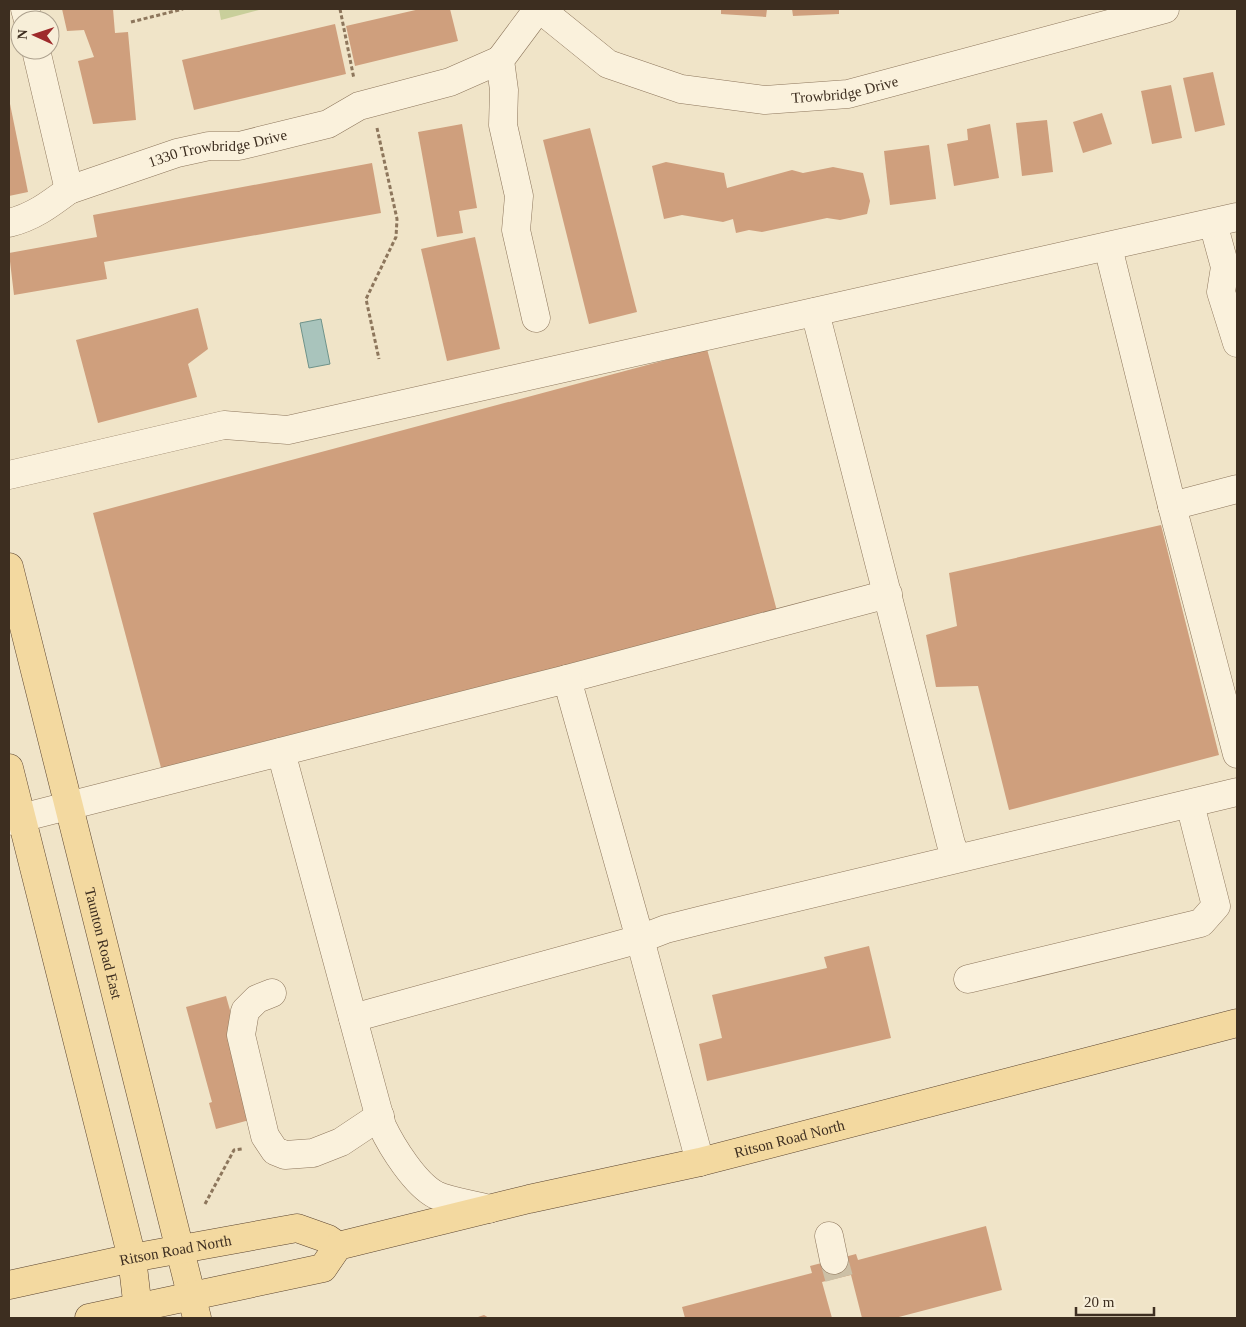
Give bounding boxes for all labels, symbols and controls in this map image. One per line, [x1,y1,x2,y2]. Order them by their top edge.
north arrow [10,10,60,60]
text: N [15,29,30,40]
street label: Trowbridge Drive [791,73,900,106]
street label: 1330 Trowbridge Drive [146,126,289,170]
street label: Taunton Road East [82,886,125,1001]
street label: Ritson Road North [733,1117,847,1161]
street label: Ritson Road North [118,1232,233,1269]
scale bar [1076,1284,1154,1316]
text: 20 m [1084,1294,1115,1310]

